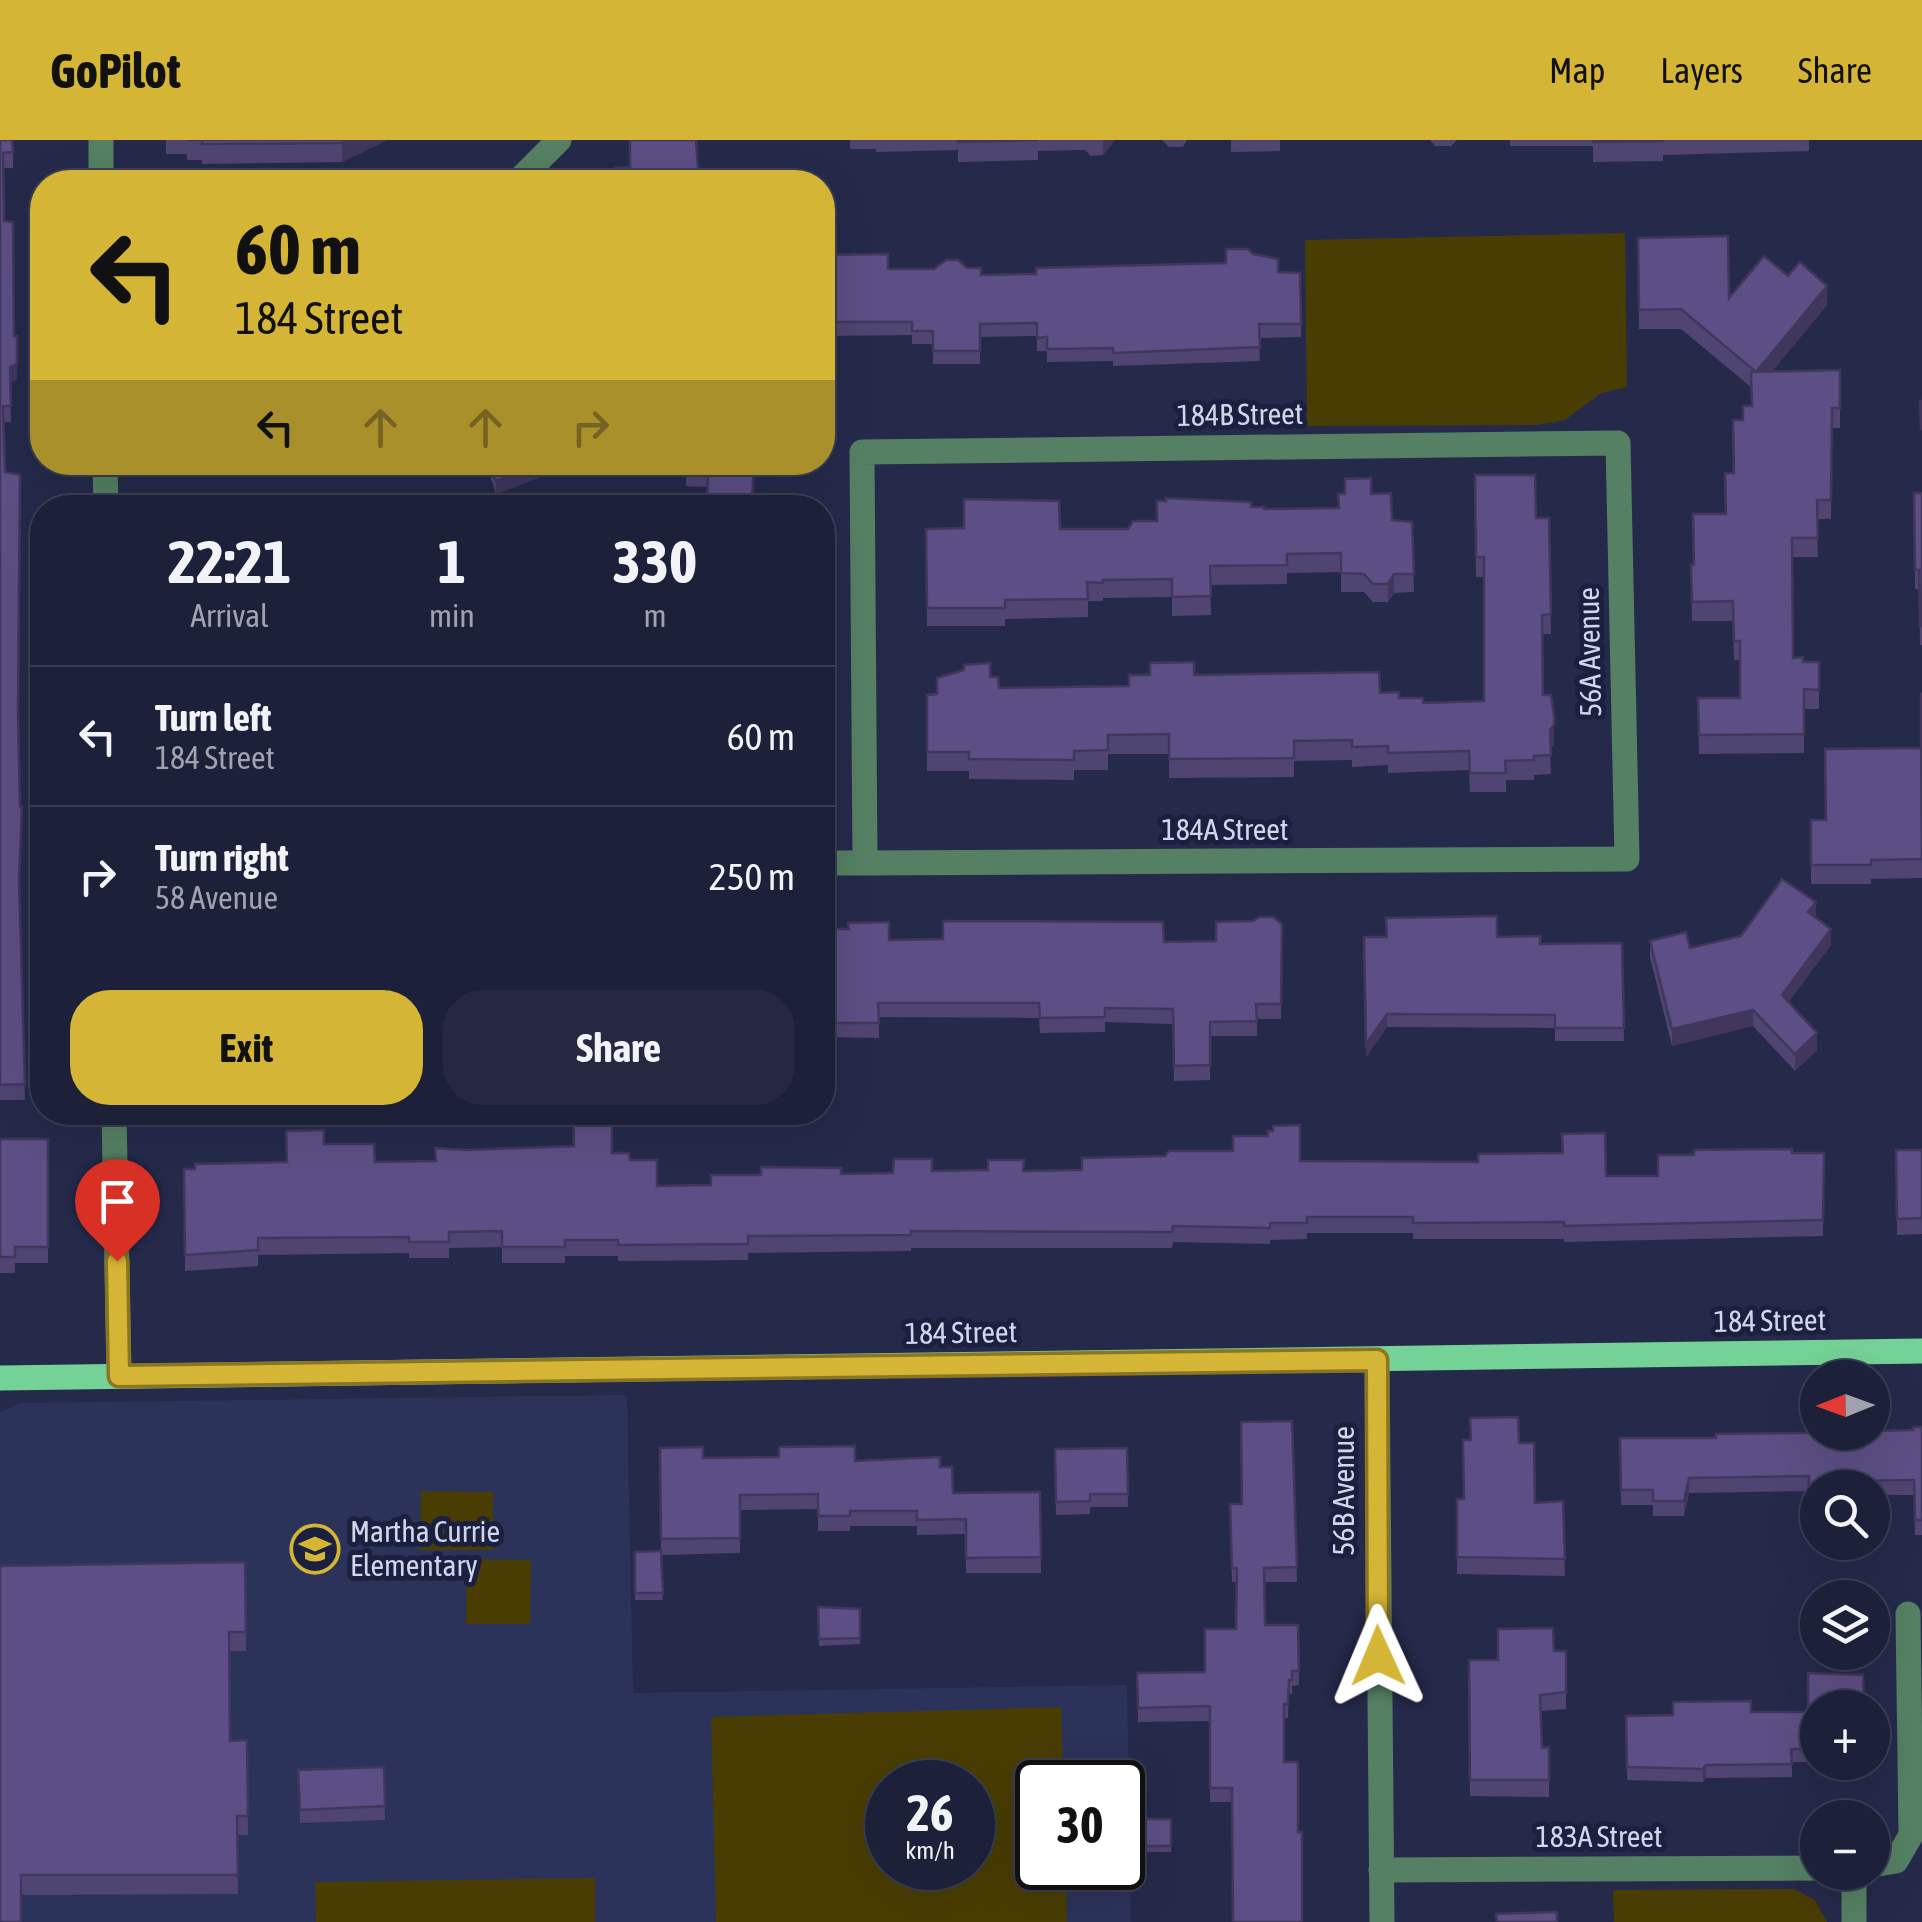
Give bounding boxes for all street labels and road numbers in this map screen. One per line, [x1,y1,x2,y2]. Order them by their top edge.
street label: 184B Street [1176,396,1303,432]
street label: 56A Avenue [1571,587,1607,717]
street label: 184A Street [1162,812,1288,846]
street label: 184 Street [1714,1302,1826,1338]
street label: 184 Street [905,1314,1017,1350]
street label: 56B Avenue [1326,1426,1360,1556]
street label: 183A Street [1536,1819,1662,1853]

